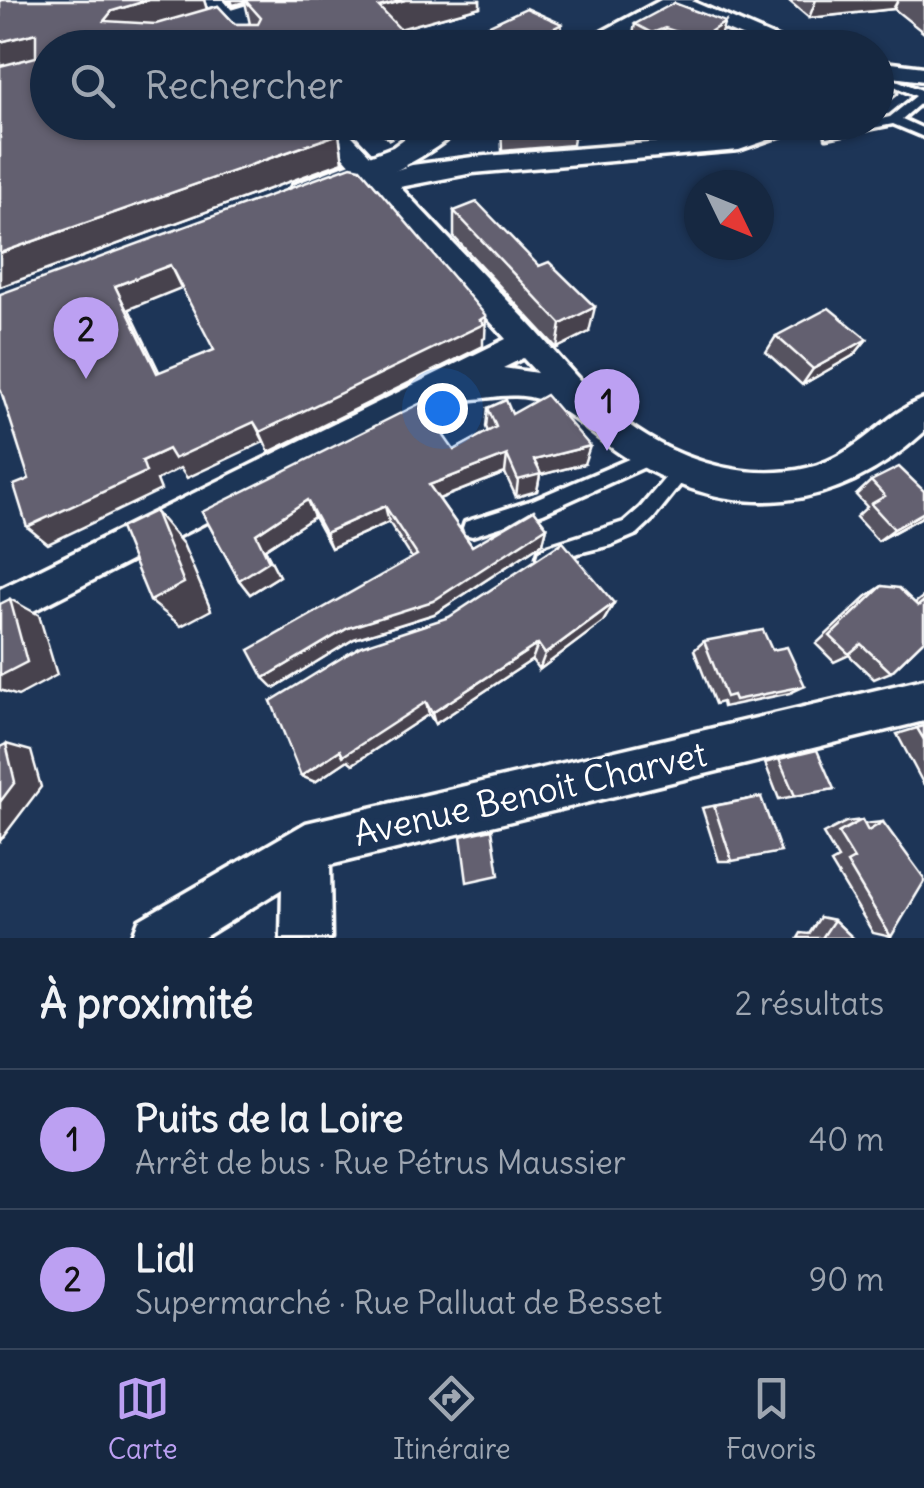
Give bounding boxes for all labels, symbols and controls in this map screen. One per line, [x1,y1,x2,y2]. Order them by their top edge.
search box [30,30,894,140]
icon: search [65,58,120,113]
text: Rechercher [145,62,343,109]
north arrow [684,170,774,260]
pin: 2 [54,296,118,379]
pin: 1 [574,368,640,451]
your location [417,383,468,434]
street label: Avenue Benoit Charvet [349,731,711,855]
text: À proximité [40,977,253,1029]
text: 2 résultats [735,983,884,1024]
text: Puits de la Loire [135,1095,404,1142]
text: 1 [66,1119,79,1160]
text: 40 m [809,1119,884,1160]
text: Arrêt de bus · Rue Pétrus Maussier [135,1142,626,1183]
text: Lidl [135,1235,195,1282]
text: 2 [64,1259,81,1300]
text: 90 m [809,1259,884,1300]
text: Supermarché · Rue Palluat de Besset [135,1282,662,1323]
tab: Carte [108,1371,178,1467]
tab: Itinéraire [393,1371,511,1467]
tab: Favoris [726,1371,816,1467]

